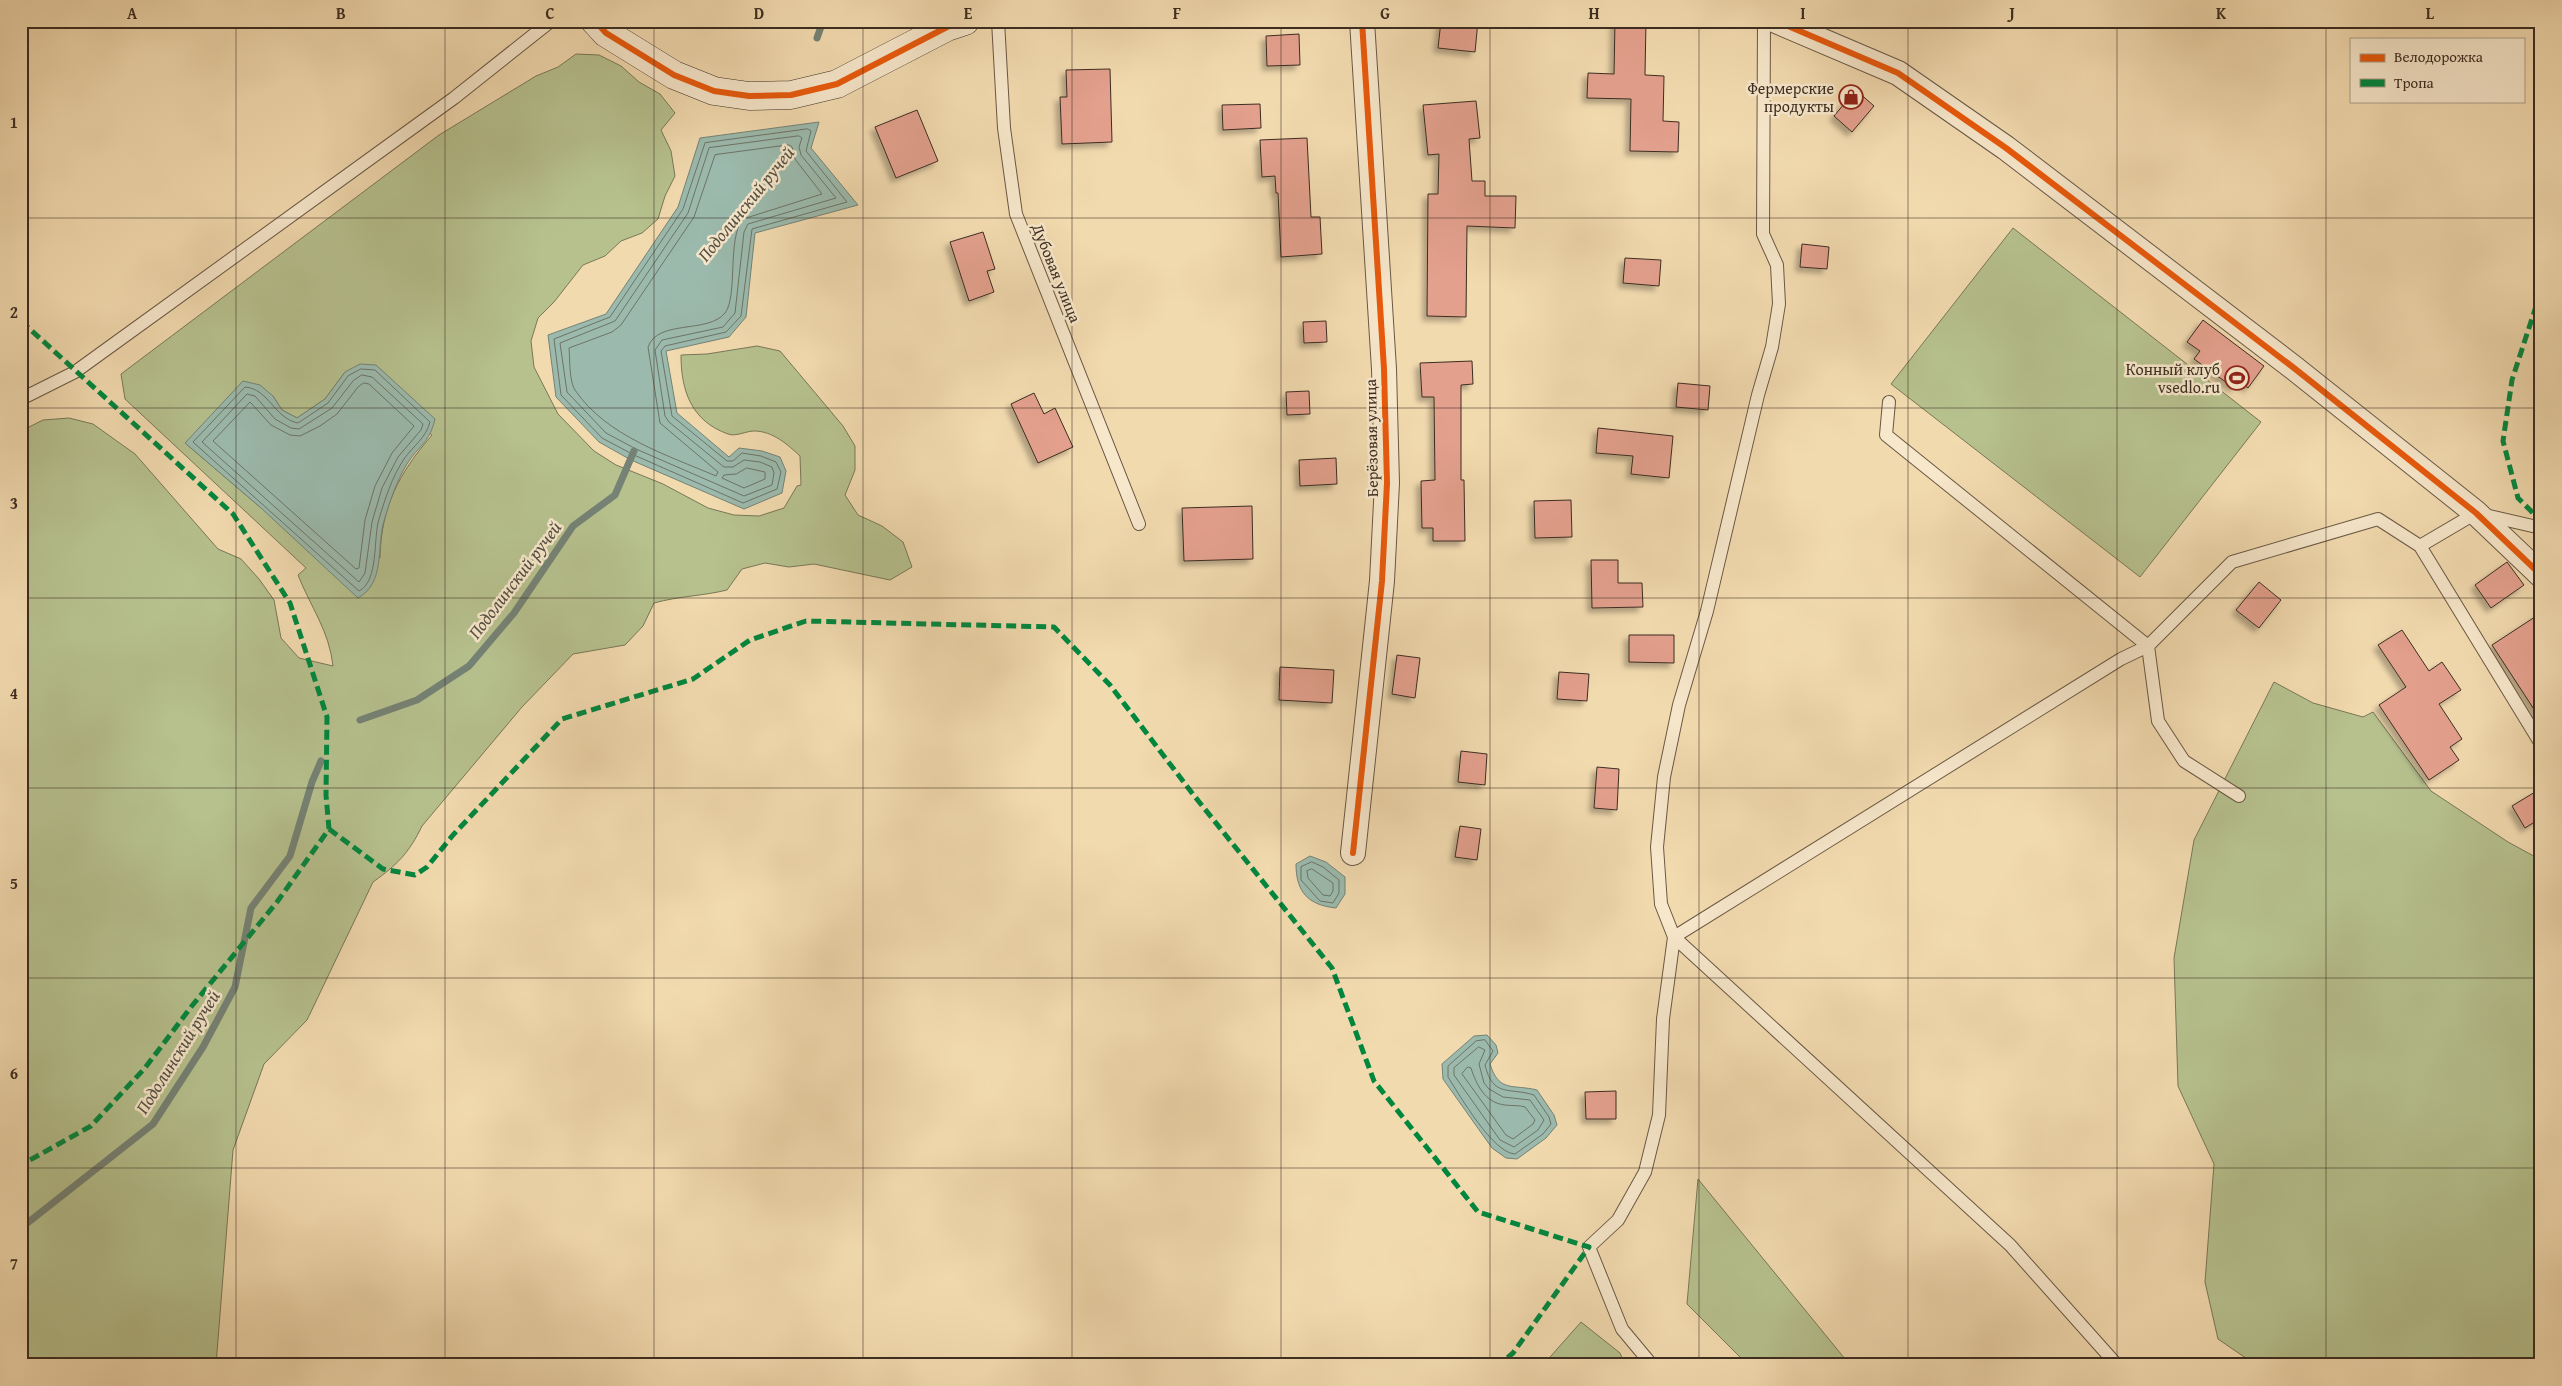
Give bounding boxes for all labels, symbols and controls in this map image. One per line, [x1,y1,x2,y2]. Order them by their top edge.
text: A [127,1,138,25]
text: B [336,1,346,25]
text: C [545,1,555,25]
text: D [754,1,764,25]
text: E [964,1,973,25]
text: F [1173,1,1181,25]
text: G [1380,1,1390,25]
text: H [1588,1,1600,25]
text: I [1800,1,1806,25]
text: J [2006,1,2015,25]
text: K [2216,1,2227,25]
text: L [2426,1,2435,25]
legend [2350,38,2524,102]
text: Велодорожка [2394,46,2484,67]
text: Тропа [2394,72,2435,93]
place label: Фермерские продукты [1747,76,1834,118]
shop icon: Фермерские продукты [1838,84,1864,110]
text: 1 [10,110,18,134]
water label: Подолинский ручей [691,140,801,267]
street label: Дубовая улица [1026,219,1088,327]
text: 2 [10,300,18,324]
place label: Конный клуб vsedlo.ru [2126,357,2220,399]
sports icon: Конный клуб vsedlo.ru [2224,365,2250,391]
street label: Берёзовая улица [1358,378,1384,497]
text: 3 [10,491,18,515]
water label: Подолинский ручей [461,515,568,644]
text: 4 [10,681,18,705]
text: 5 [10,871,18,895]
water label: Подолинский ручей [129,985,226,1119]
text: 6 [10,1061,18,1085]
text: 7 [10,1251,18,1275]

